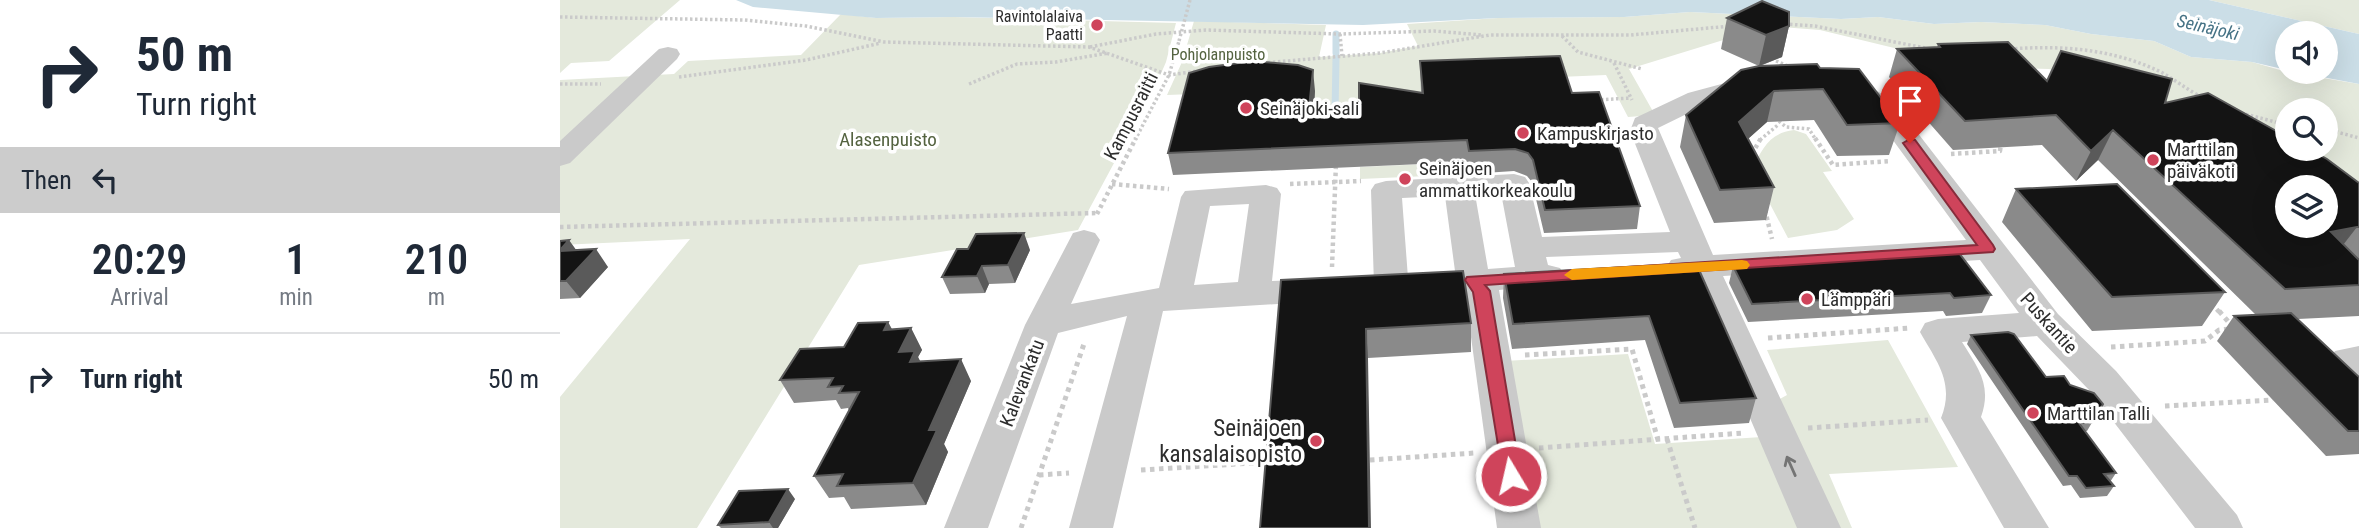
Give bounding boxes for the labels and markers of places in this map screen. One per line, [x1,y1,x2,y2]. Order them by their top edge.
place label: Ravintolalaiva Paatti [995,7,1083,44]
marker: Ravintolalaiva Paatti [1089,17,1105,33]
pin [1880,71,1940,143]
place label: Seinäjoki-sali [1260,97,1359,120]
marker: Seinäjoki-sali [1238,100,1254,116]
place label: Kampuskirjasto [1537,122,1654,145]
marker: Kampuskirjasto [1515,125,1531,141]
place label: Marttilan päiväkoti [2167,138,2235,183]
marker: Marttilan päiväkoti [2145,152,2161,168]
place label: Seinäjoen ammattikorkeakoulu [1419,157,1573,202]
marker: Seinäjoen ammattikorkeakoulu [1397,171,1413,187]
place label: Lämppäri [1821,288,1891,311]
marker: Lämppäri [1799,291,1815,307]
place label: Marttilan Talli [2047,402,2150,425]
marker: Marttilan Talli [2025,405,2041,421]
place label: Seinäjoen kansalaisopisto [1159,415,1302,468]
marker: Seinäjoen kansalaisopisto [1308,433,1324,449]

